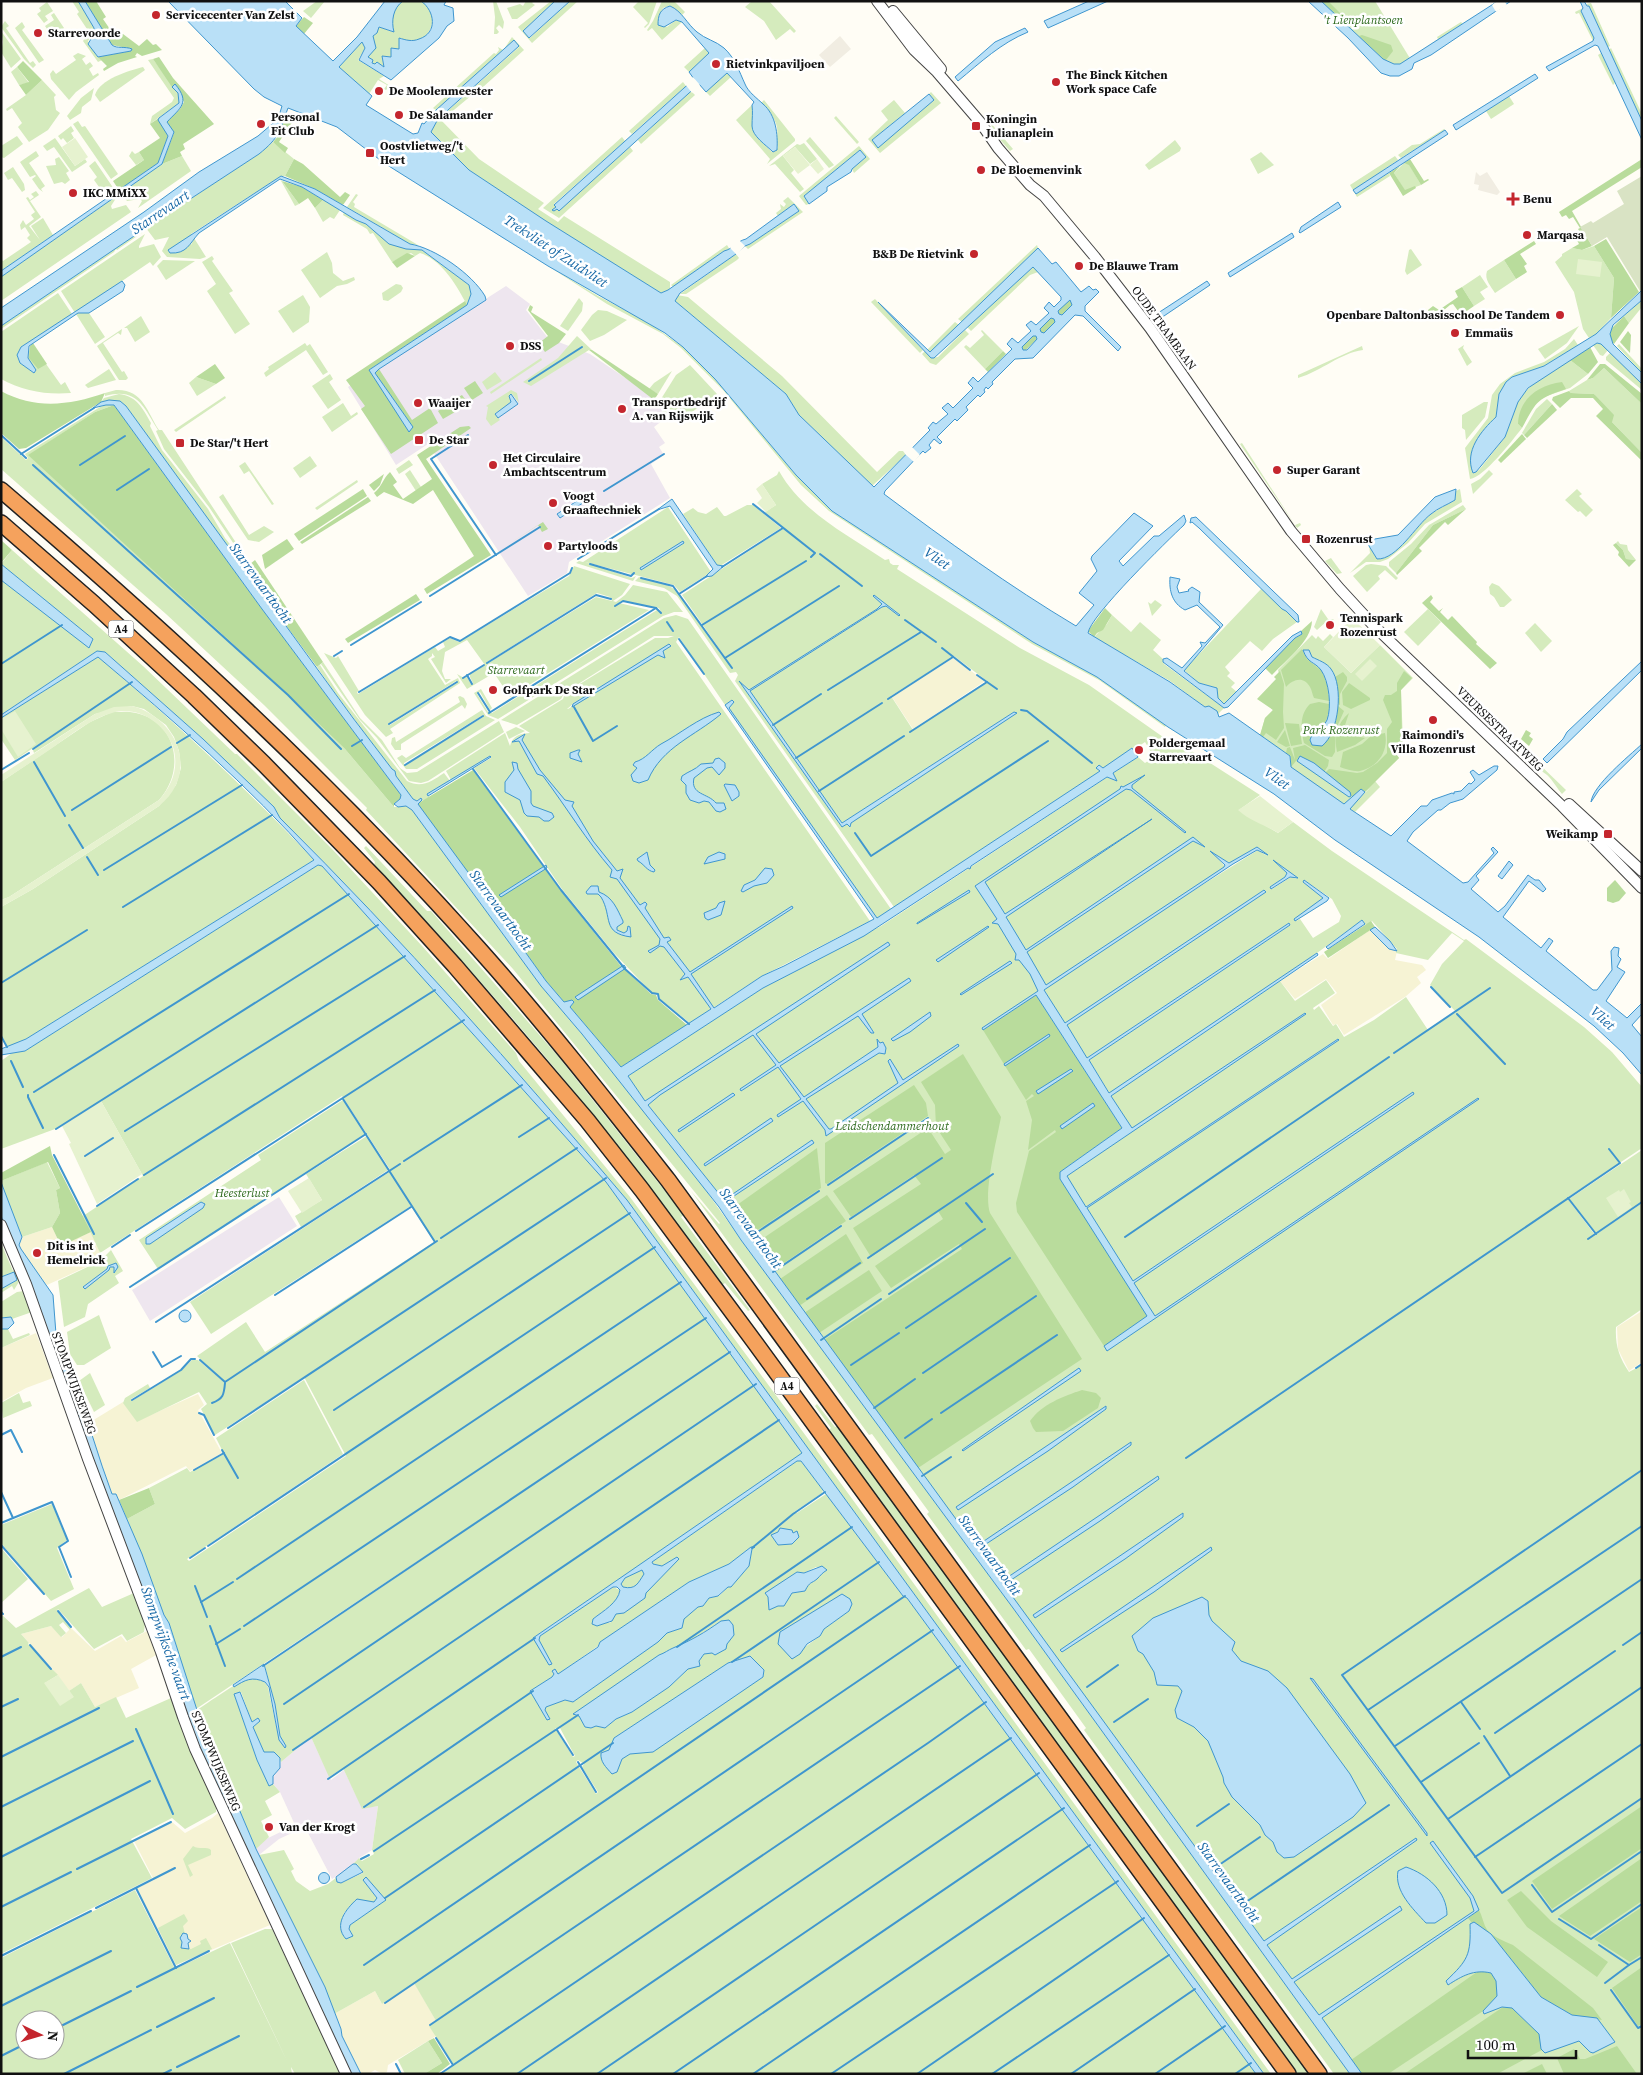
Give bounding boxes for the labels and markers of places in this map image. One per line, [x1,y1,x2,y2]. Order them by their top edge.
place label: Servicecenter Van Zelst [166,7,295,23]
marker: Servicecenter Van Zelst [150,9,162,21]
place label: Starrevoorde [48,25,121,41]
marker: Starrevoorde [32,27,44,39]
place label: Rietvinkpaviljoen [726,56,825,72]
marker: Rietvinkpaviljoen [710,58,722,70]
place label: The Binck Kitchen Work space Cafe [1066,67,1168,97]
marker: The Binck Kitchen Work space Cafe [1050,76,1062,88]
place label: De Moolenmeester [389,83,493,99]
marker: De Moolenmeester [373,85,385,97]
place label: De Salamander [409,107,493,123]
place label: Personal Fit Club [271,109,320,139]
marker: De Salamander [393,109,405,121]
place label: Koningin Julianaplein [985,111,1054,141]
marker: Personal Fit Club [255,118,267,130]
marker: Koningin Julianaplein [970,120,982,132]
place label: Oostvlietweg/'t Hert [380,138,464,168]
marker: Oostvlietweg/'t Hert [364,147,376,159]
place label: De Bloemenvink [991,162,1083,178]
marker: De Bloemenvink [975,164,987,176]
place label: IKC MMiXX [83,185,147,201]
marker: IKC MMiXX [67,187,79,199]
place label: Benu [1523,191,1552,207]
marker: Benu [1507,193,1519,205]
place label: Marqasa [1537,227,1585,243]
marker: Marqasa [1521,229,1533,241]
place label: B&B De Rietvink [873,246,965,262]
marker: B&B De Rietvink [968,248,980,260]
place label: De Blauwe Tram [1089,258,1179,274]
marker: De Blauwe Tram [1073,260,1085,272]
place label: Openbare Daltonbasisschool De Tandem [1327,307,1550,323]
marker: Openbare Daltonbasisschool De Tandem [1554,309,1566,321]
place label: Emmaüs [1465,325,1513,341]
marker: Emmaüs [1449,327,1461,339]
place label: DSS [520,338,542,354]
marker: DSS [504,340,516,352]
place label: Transportbedrijf A. van Rijswijk [632,394,728,424]
place label: Waaijer [428,395,471,411]
marker: Waaijer [412,397,424,409]
marker: Transportbedrijf A. van Rijswijk [616,403,628,415]
place label: De Star [429,432,469,448]
marker: De Star [413,434,425,446]
place label: De Star/'t Hert [190,435,269,451]
marker: De Star/'t Hert [174,437,186,449]
place label: Het Circulaire Ambachtscentrum [503,450,606,480]
marker: Het Circulaire Ambachtscentrum [487,459,499,471]
place label: Super Garant [1287,462,1361,478]
marker: Super Garant [1271,464,1283,476]
place label: Voogt Graaftechniek [563,488,642,518]
marker: Voogt Graaftechniek [547,497,559,509]
place label: Rozenrust [1316,531,1373,547]
marker: Rozenrust [1300,533,1312,545]
place label: Partyloods [558,538,618,554]
marker: Partyloods [542,540,554,552]
place label: Tennispark Rozenrust [1340,610,1404,640]
marker: Tennispark Rozenrust [1324,619,1336,631]
place label: Golfpark De Star [503,682,595,698]
marker: Golfpark De Star [487,684,499,696]
marker: Raimondi's Villa Rozenrust [1427,714,1439,726]
place label: Raimondi's Villa Rozenrust [1391,727,1476,757]
place label: Poldergemaal Starrevaart [1149,735,1226,765]
marker: Poldergemaal Starrevaart [1133,744,1145,756]
place label: Weikamp [1546,826,1598,842]
marker: Weikamp [1602,828,1614,840]
place label: Dit is int Hemelrick [47,1238,106,1268]
marker: Dit is int Hemelrick [31,1247,43,1259]
place label: Van der Krogt [279,1819,356,1835]
marker: Van der Krogt [263,1821,275,1833]

